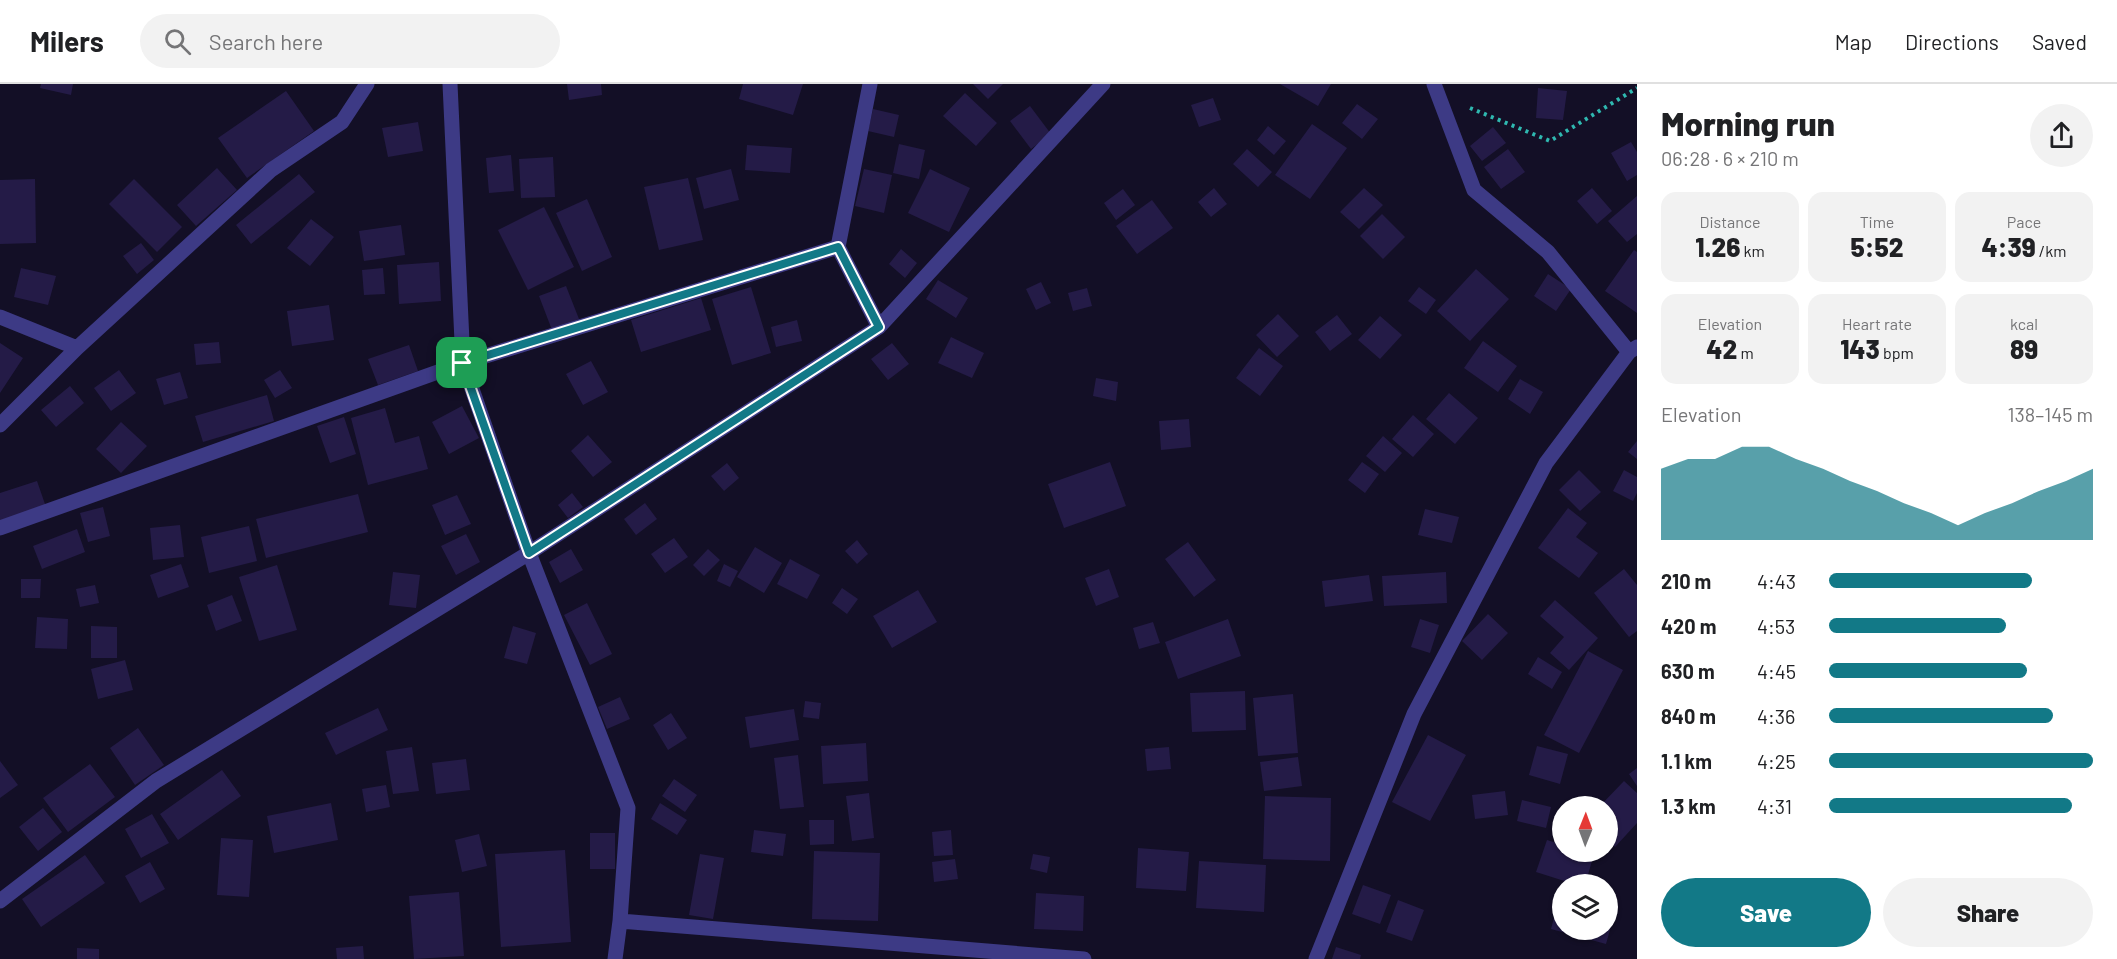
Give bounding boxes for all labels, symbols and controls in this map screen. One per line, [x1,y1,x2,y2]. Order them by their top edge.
search box [140,14,560,68]
text: Milers [30,24,104,58]
icon: search [161,25,194,58]
text: Search here [209,28,323,54]
text: Map [1835,29,1872,54]
text: Directions [1905,29,1999,54]
text: Saved [2032,29,2087,54]
text: Morning run [1661,103,1835,143]
button: share [2030,104,2093,167]
text: 06:28 · 6 × 210 m [1661,146,1799,170]
text: Distance [1700,212,1760,231]
text: Time [1860,212,1894,231]
text: Pace [2007,212,2041,231]
text: 1.26 [1695,231,1740,262]
text: 5:52 [1851,231,1903,262]
text: 4:39 [1982,231,2036,262]
text: km [1740,241,1765,260]
text: /km [2036,241,2066,260]
text: Elevation [1698,314,1762,333]
text: Heart rate [1842,314,1912,333]
text: kcal [2010,314,2038,333]
text: 42 [1706,333,1737,364]
text: 143 [1840,333,1880,364]
text: 89 [2010,333,2038,364]
pin [436,337,487,388]
text: m [1737,343,1754,362]
text: bpm [1880,343,1914,362]
icon: arrive [445,346,478,379]
text: Elevation [1661,402,1742,426]
text: 138–145 m [2007,402,2093,426]
text: 210 m [1661,569,1711,593]
text: 4:43 [1757,569,1796,593]
text: 420 m [1661,614,1716,638]
text: 4:53 [1757,614,1795,638]
text: 630 m [1661,659,1715,683]
text: 4:45 [1757,659,1796,683]
text: 840 m [1661,704,1716,728]
text: 4:36 [1757,704,1795,728]
text: 1.1 km [1661,749,1712,773]
text: 4:25 [1757,749,1796,773]
text: 1.3 km [1661,794,1716,818]
text: 4:31 [1757,794,1792,818]
north arrow [1552,796,1618,862]
map controls [1552,796,1618,940]
button: layers [1552,874,1618,940]
button: Save [1661,878,1871,947]
button: Share [1883,878,2093,947]

